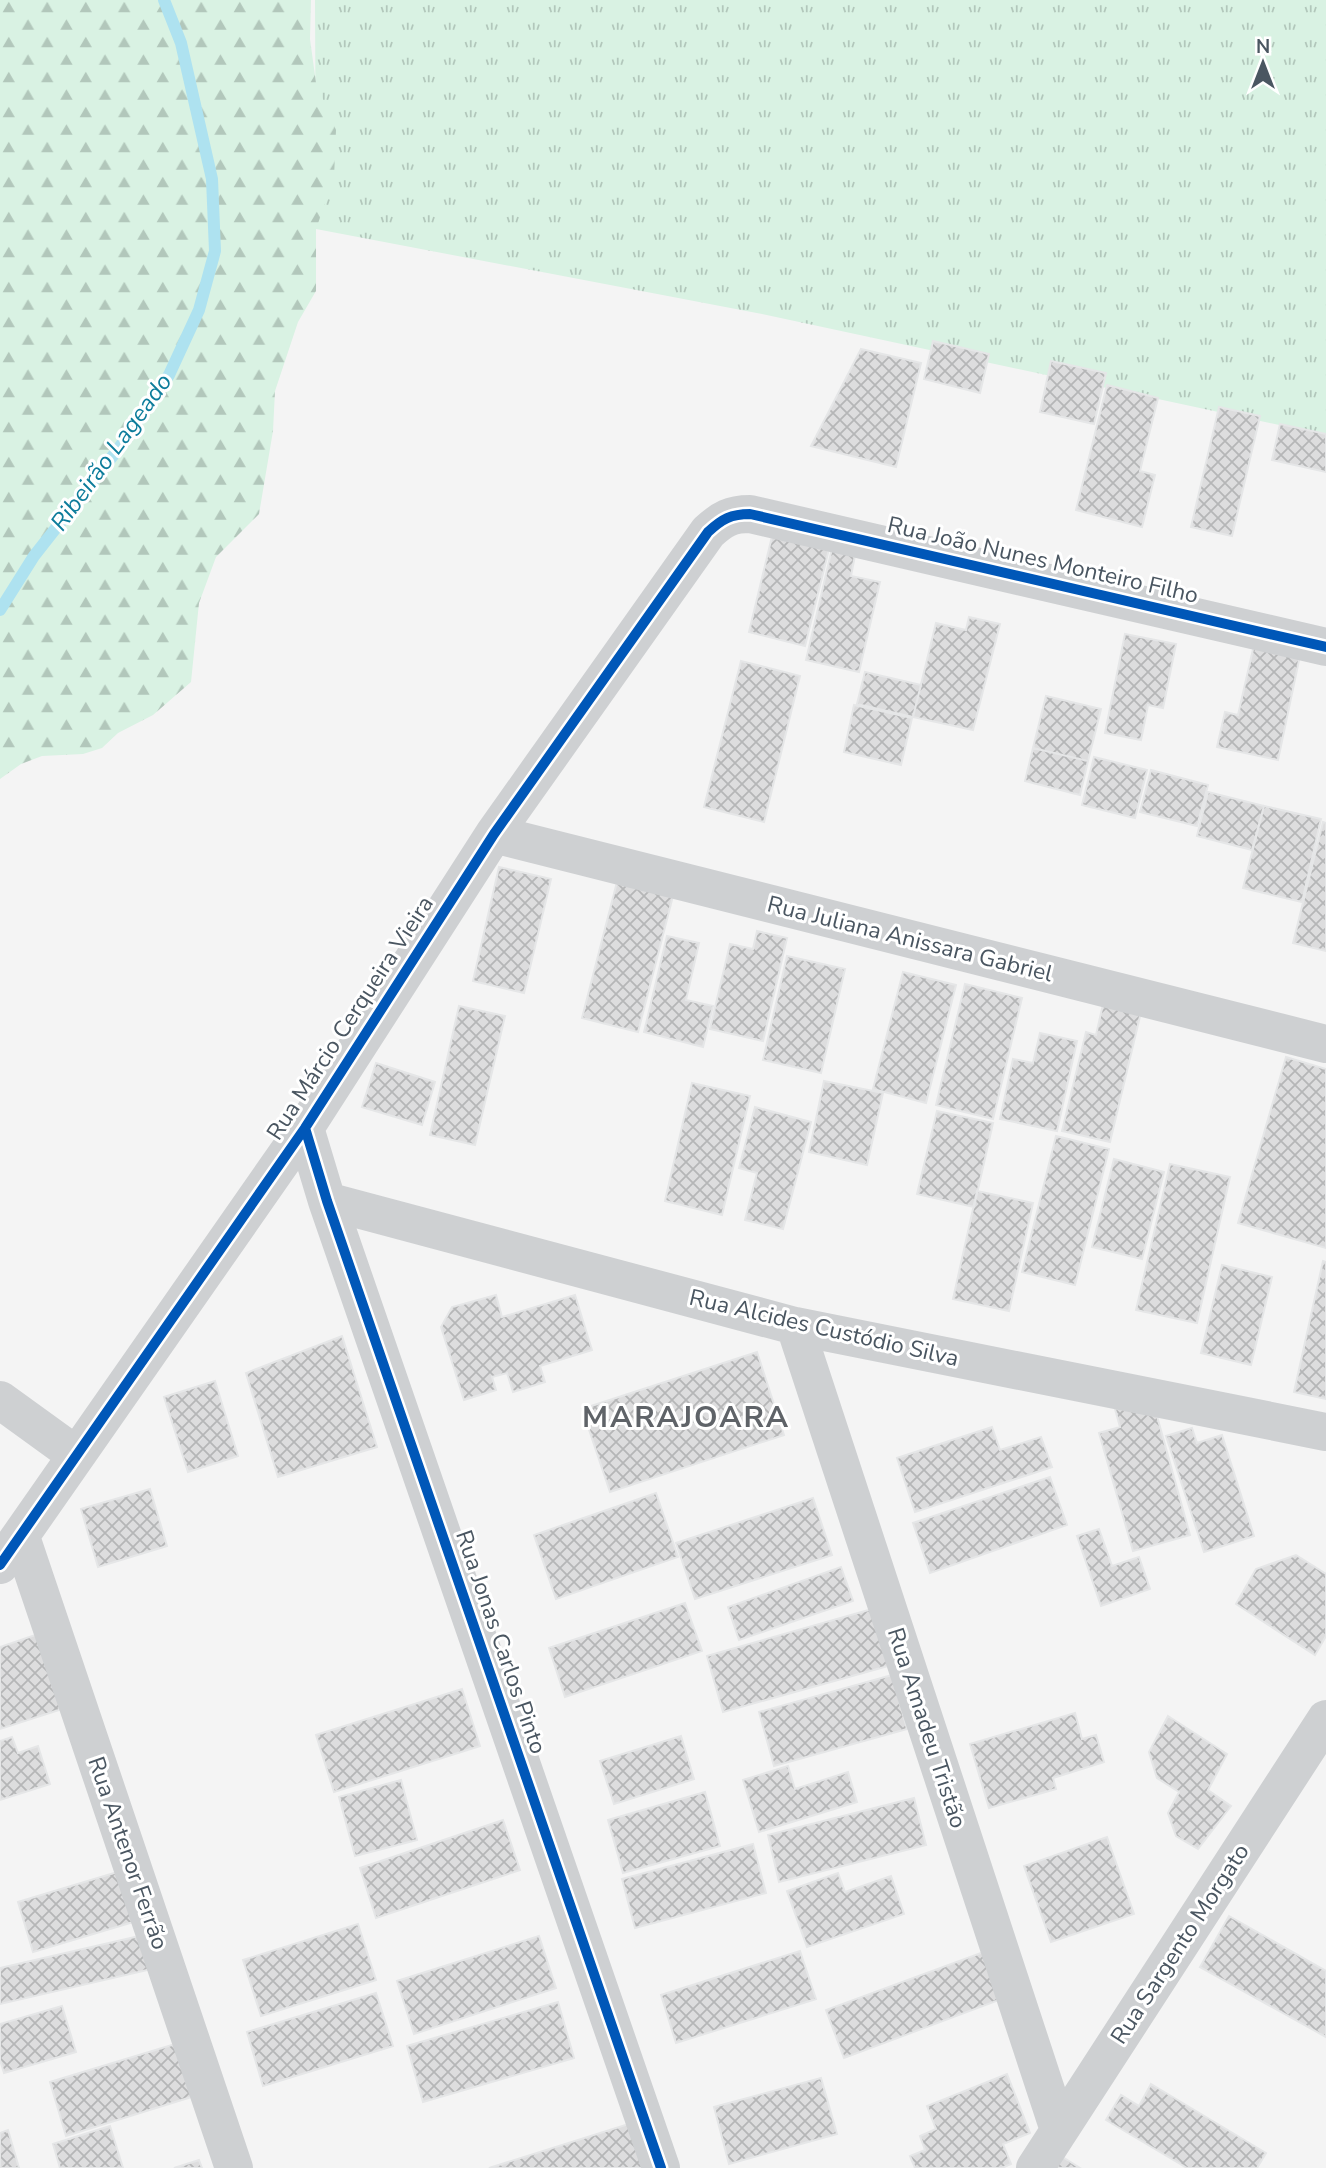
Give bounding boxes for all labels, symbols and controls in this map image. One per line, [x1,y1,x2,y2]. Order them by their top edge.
north arrow [1228,28,1298,98]
text: N [1256,34,1270,60]
water label: Ribeirão Lageado [43,367,179,537]
street label: Rua João Nunes Monteiro Filho [885,509,1201,611]
street label: Rua Juliana Anissara Gabriel [764,889,1056,990]
street label: Rua Márcio Cerqueira Vieira [259,890,441,1146]
street label: Rua Alcides Custódio Silva [686,1282,962,1374]
district label: MARAJOARA [582,1397,790,1438]
street label: Rua Jonas Carlos Pinto [448,1526,554,1758]
street label: Rua Amadeu Tristão [880,1624,974,1832]
street label: Rua Antenor Ferrão [80,1752,176,1954]
street label: Rua Sargento Morgato [1104,1838,1256,2050]

